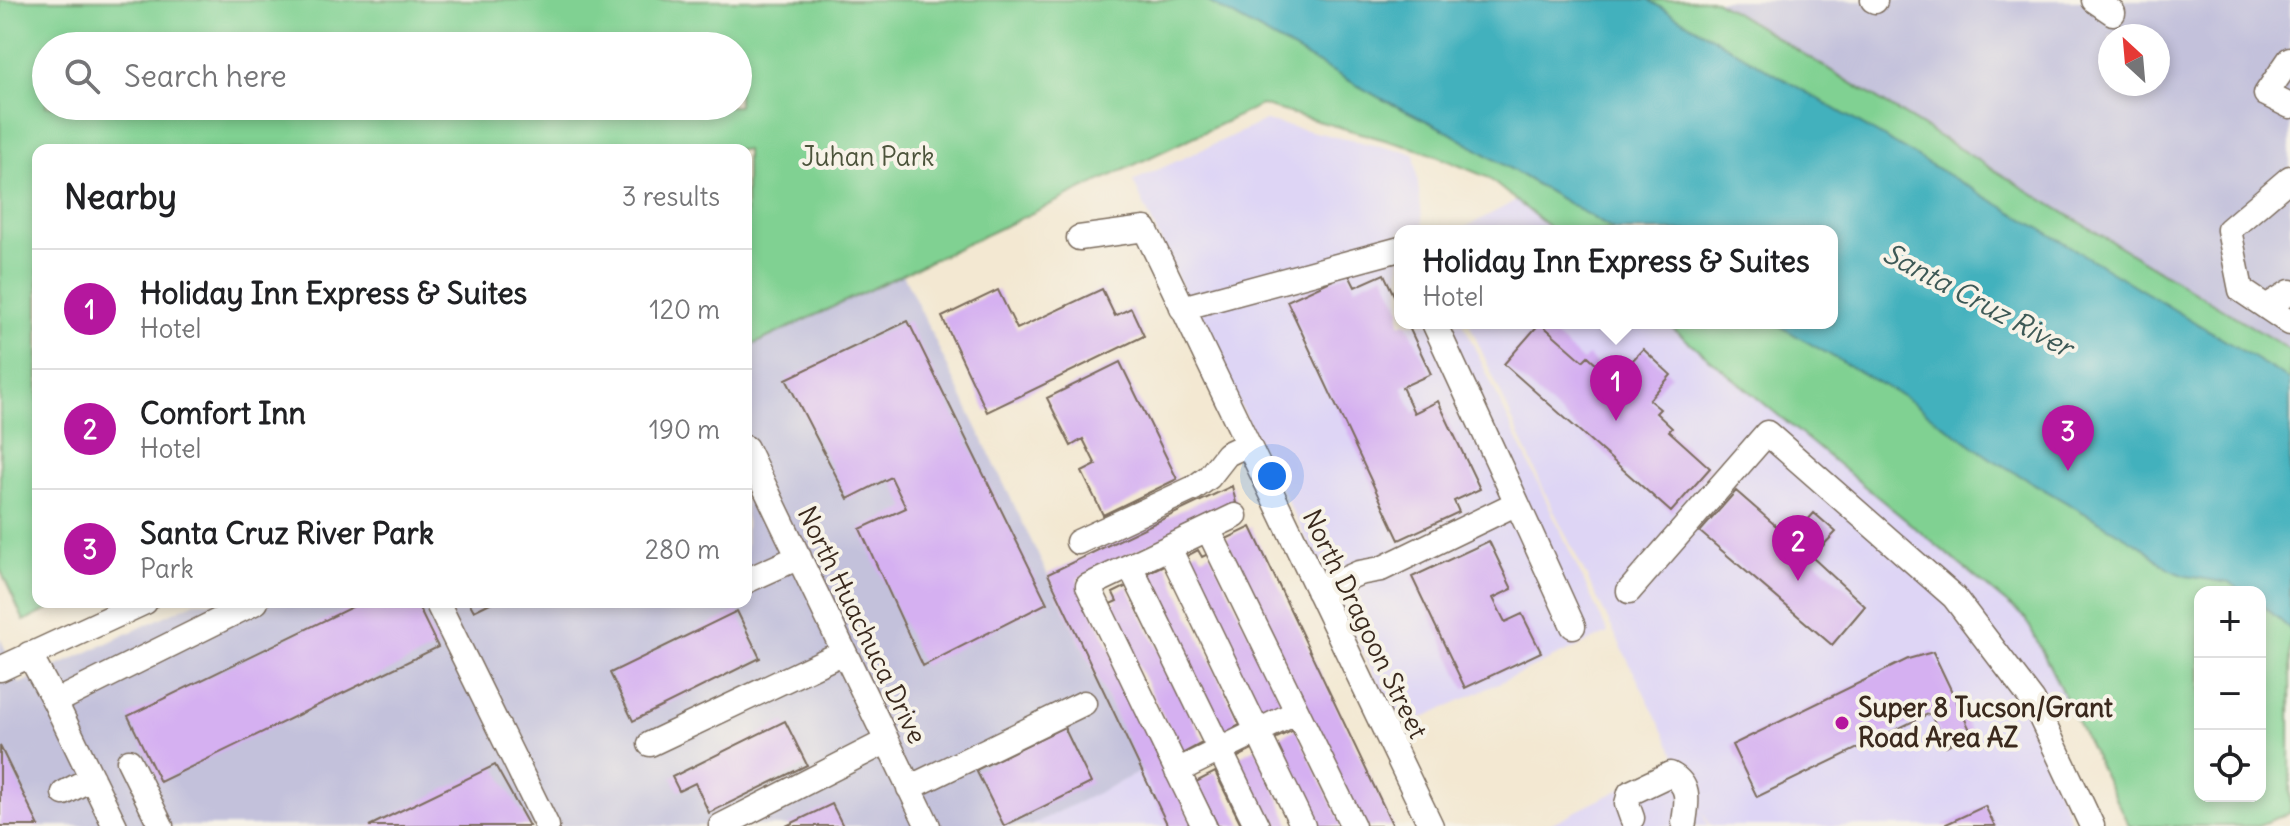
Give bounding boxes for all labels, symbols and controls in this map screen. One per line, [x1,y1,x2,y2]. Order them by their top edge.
north arrow [2098,24,2170,96]
search box [32,32,752,120]
icon: search [60,54,104,98]
text: Search here [124,57,287,95]
park label: Juhan Park [801,140,935,173]
text: Nearby [64,175,177,218]
text: 3 results [622,180,720,213]
popup [1394,225,1838,329]
water label: Santa Cruz River [1877,235,2082,367]
text: Holiday Inn Express & Suites [1422,242,1810,280]
text: Holiday Inn Express & Suites [140,274,527,312]
text: Hotel [1422,280,1484,313]
text: 1 [85,293,95,326]
text: 120 m [649,293,720,326]
text: Hotel [140,312,201,345]
pin: 1 [1590,355,1642,421]
text: Comfort Inn [140,394,306,432]
pin: 3 [2042,405,2094,471]
text: 2 [83,413,97,446]
text: 190 m [649,413,720,446]
text: Hotel [140,432,201,465]
your location [1252,456,1292,496]
street label: North Huachuca Drive [791,501,934,749]
street label: North Dragoon Street [1296,504,1435,744]
text: Santa Cruz River Park [140,514,434,552]
pin: 2 [1772,515,1824,581]
text: 3 [83,533,97,566]
text: 280 m [645,533,720,566]
text: Park [140,552,194,585]
map controls [2194,586,2266,802]
button: + [2194,586,2266,658]
button: − [2194,658,2266,730]
place label: Super 8 Tucson/Grant Road Area AZ [1858,691,2113,754]
marker: Super 8 Tucson/Grant Road Area AZ [1833,714,1851,732]
button: locate [2194,730,2266,802]

